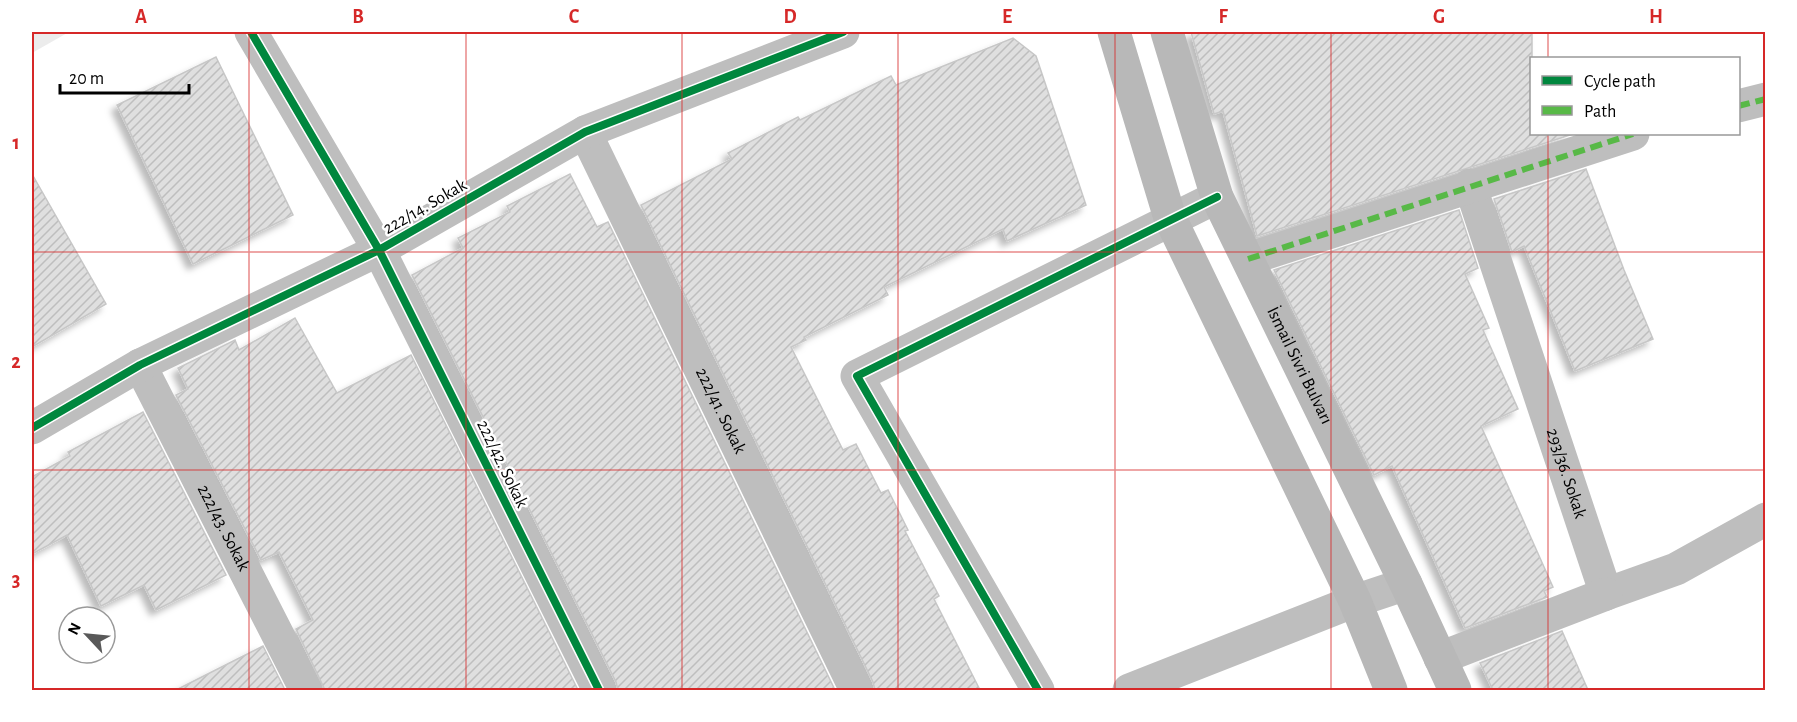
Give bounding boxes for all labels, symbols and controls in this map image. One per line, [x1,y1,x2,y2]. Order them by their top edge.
text: A [135,7,147,27]
text: B [352,7,364,27]
text: C [569,7,580,27]
text: D [783,7,797,27]
text: E [1002,7,1012,27]
text: F [1218,7,1228,27]
text: G [1433,7,1445,27]
text: H [1649,7,1663,27]
scale bar [60,57,189,95]
legend [1530,57,1740,135]
text: 20 m [69,70,104,88]
text: Cycle path [1584,73,1656,91]
text: Path [1584,103,1616,121]
text: 1 [12,133,20,153]
street label: 222/14. Sokak [380,176,470,238]
street label: İsmail Sivri Bulvarı [1263,303,1336,427]
text: 2 [11,352,21,372]
street label: 222/41. Sokak [692,365,749,457]
street label: 222/42. Sokak [473,417,531,511]
street label: 293/36. Sokak [1543,426,1589,521]
street label: 222/43. Sokak [194,482,253,575]
text: 3 [12,570,20,590]
north arrow [57,605,117,665]
text: N [65,620,84,637]

